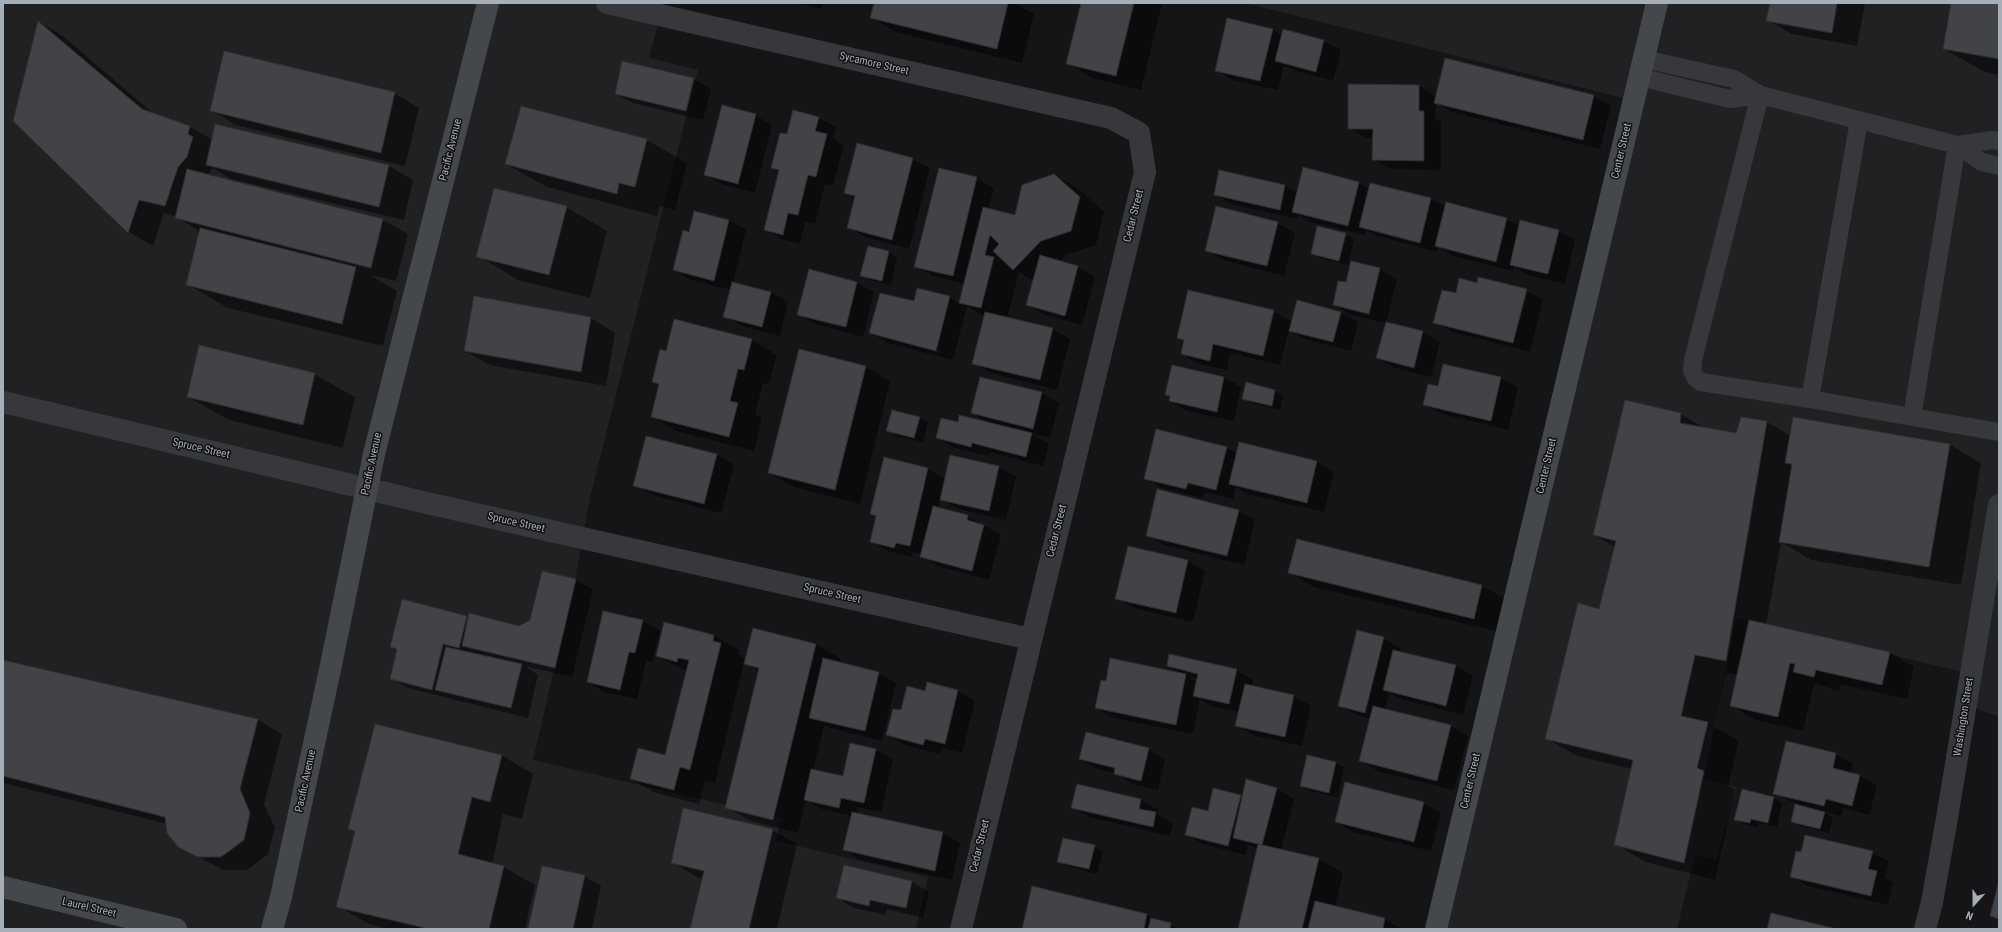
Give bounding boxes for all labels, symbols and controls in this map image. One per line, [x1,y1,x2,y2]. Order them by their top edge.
street label: Sycamore Street [838,50,910,78]
street label: Pacific Avenue [437,118,465,182]
street label: Center Street [1609,122,1635,180]
street label: Cedar Street [1121,188,1147,244]
street label: Pacific Avenue [359,432,385,496]
street label: Spruce Street [171,436,231,462]
street label: Center Street [1534,437,1560,495]
street label: Cedar Street [1044,503,1070,559]
street label: Spruce Street [486,510,546,536]
street label: Spruce Street [802,581,862,607]
street label: Washington Street [1951,677,1977,757]
street label: Pacific Avenue [293,749,319,813]
street label: Center Street [1458,752,1484,810]
street label: Cedar Street [967,818,993,874]
north arrow [1954,884,1994,924]
street label: Laurel Street [61,895,117,921]
text: N [1964,908,1975,923]

